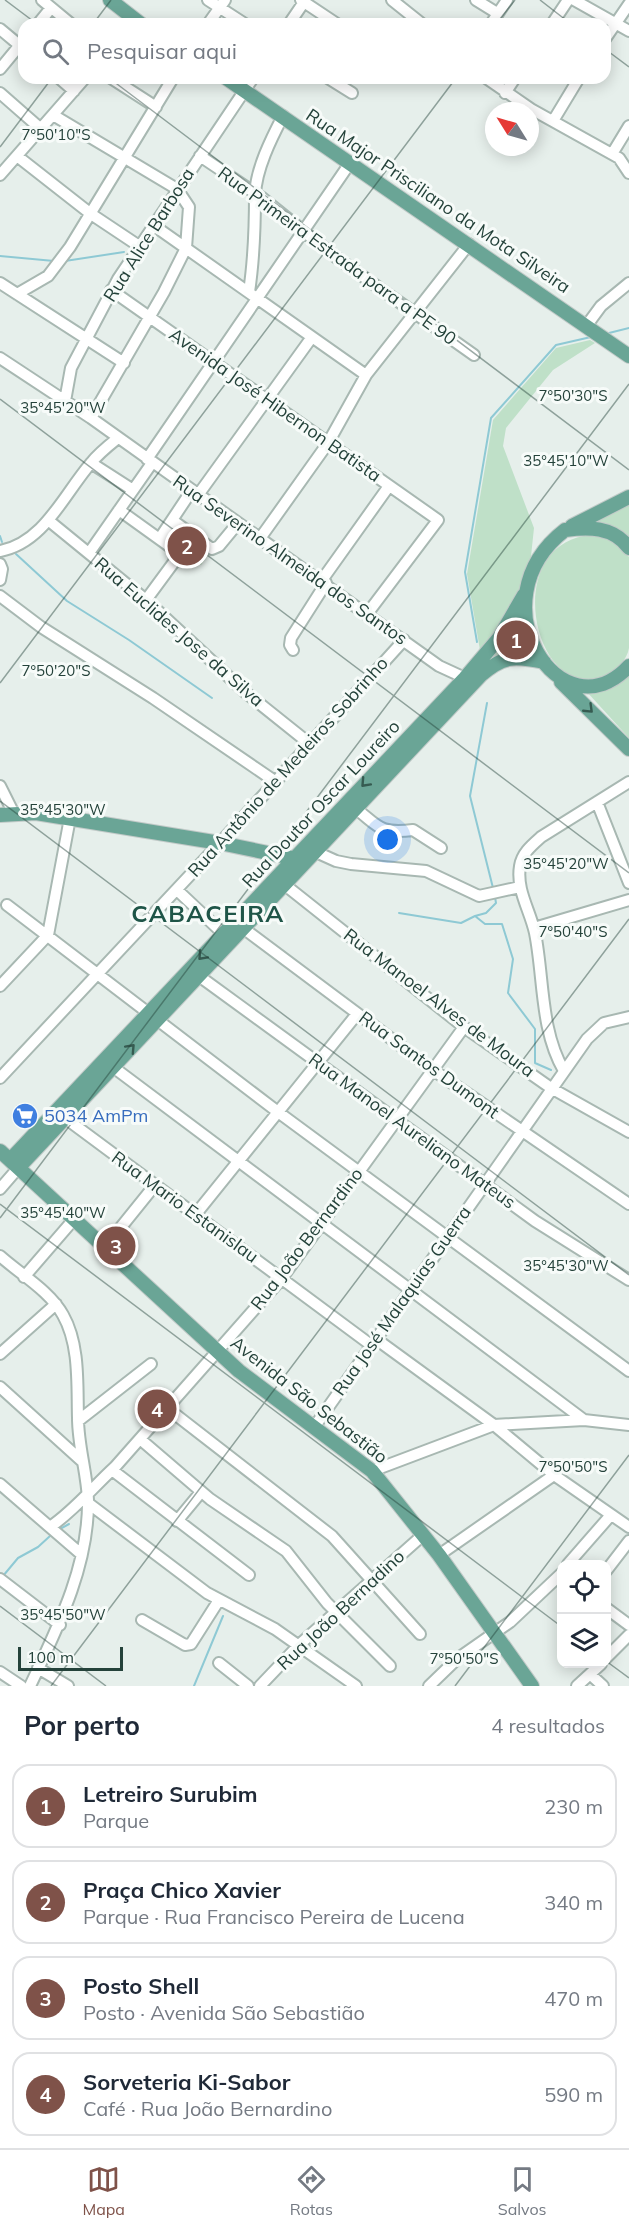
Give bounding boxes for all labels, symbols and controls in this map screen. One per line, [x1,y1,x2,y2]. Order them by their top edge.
search box [18,18,611,84]
icon: search [39,35,72,68]
text: Pesquisar aqui [87,37,237,65]
north arrow [485,102,539,156]
street label: Rua Major Prisciliano da Mota Silveira [302,103,575,298]
text: 7°50'10"S [21,125,91,144]
street label: Rua Primeira Estrada para a PE 90 [214,161,461,350]
street label: Rua Alice Barbosa [98,163,199,306]
street label: Avenida José Hibernon Batista [165,322,386,487]
text: 7°50'30"S [538,386,608,405]
text: 35°45'20"W [20,398,106,417]
text: 35°45'10"W [523,451,609,470]
street label: Rua Severino Almeida dos Santos [169,470,412,650]
pin: 2 [168,524,207,568]
street label: Rua Euclides Jose da Silva [90,552,269,711]
pin: 1 [496,618,536,662]
street label: Rua Antônio de Medeiros Sobrinho [183,652,393,882]
text: 7°50'20"S [21,661,91,680]
one-way arrow [582,702,593,713]
street label: Rua Doutor Oscar Loureiro [237,715,405,892]
one-way arrow [361,776,372,787]
text: 35°45'30"W [20,800,106,819]
your location [373,825,402,854]
text: 35°45'20"W [523,854,609,873]
district label: CABACEIRA [131,898,285,928]
text: 7°50'40"S [538,922,608,941]
street label: Rua Manoel Alves de Moura [339,923,539,1082]
one-way arrow [198,949,209,959]
street label: Rua Santos Dumont [355,1006,504,1123]
one-way arrow [124,1044,135,1055]
street label: Rua Manoel Aureliano Mateus [304,1048,520,1214]
supermarket icon: 5034 AmPm [10,1101,40,1131]
place label: 5034 AmPm [44,1104,148,1127]
street label: Rua Mario Estanislau [107,1146,263,1268]
street label: Rua João Bernardino [245,1163,368,1315]
street label: Rua José Malaquias Guerra [327,1201,476,1400]
text: 35°45'40"W [20,1203,106,1222]
pin: 3 [96,1224,136,1268]
text: 35°45'30"W [523,1256,609,1275]
street label: Avenida São Sebastião [226,1331,393,1468]
pin: 4 [138,1386,176,1432]
text: 7°50'50"S [538,1457,608,1476]
street label: Rua João Bernadino [272,1545,409,1675]
map controls [557,1560,611,1668]
button: locate [557,1560,611,1614]
text: 35°45'50"W [20,1605,106,1624]
button: layers [557,1614,611,1668]
scale bar [18,1644,123,1672]
text: 100 m [27,1647,74,1667]
text: 7°50'50"S [429,1649,499,1668]
text: Por perto [24,1709,140,1742]
text: 4 resultados [491,1713,605,1738]
text: Letreiro Surubim [83,1780,258,1808]
text: 1 [40,1794,52,1819]
text: 230 m [544,1794,603,1819]
text: Parque [83,1808,149,1833]
text: Praça Chico Xavier [83,1876,281,1904]
text: 2 [40,1890,52,1915]
text: 340 m [544,1890,603,1915]
text: Parque · Rua Francisco Pereira de Lucena [83,1904,465,1929]
text: Posto Shell [83,1972,199,2000]
text: 3 [40,1986,52,2011]
text: 470 m [544,1986,603,2011]
text: Posto · Avenida São Sebastião [83,2000,365,2025]
text: Sorveteria Ki-Sabor [83,2068,290,2096]
text: 4 [40,2082,52,2107]
text: 590 m [544,2082,603,2107]
text: Café · Rua João Bernardino [83,2096,333,2121]
tab: Mapa [82,2163,125,2219]
tab: Rotas [290,2163,333,2219]
tab: Salvos [498,2163,547,2219]

